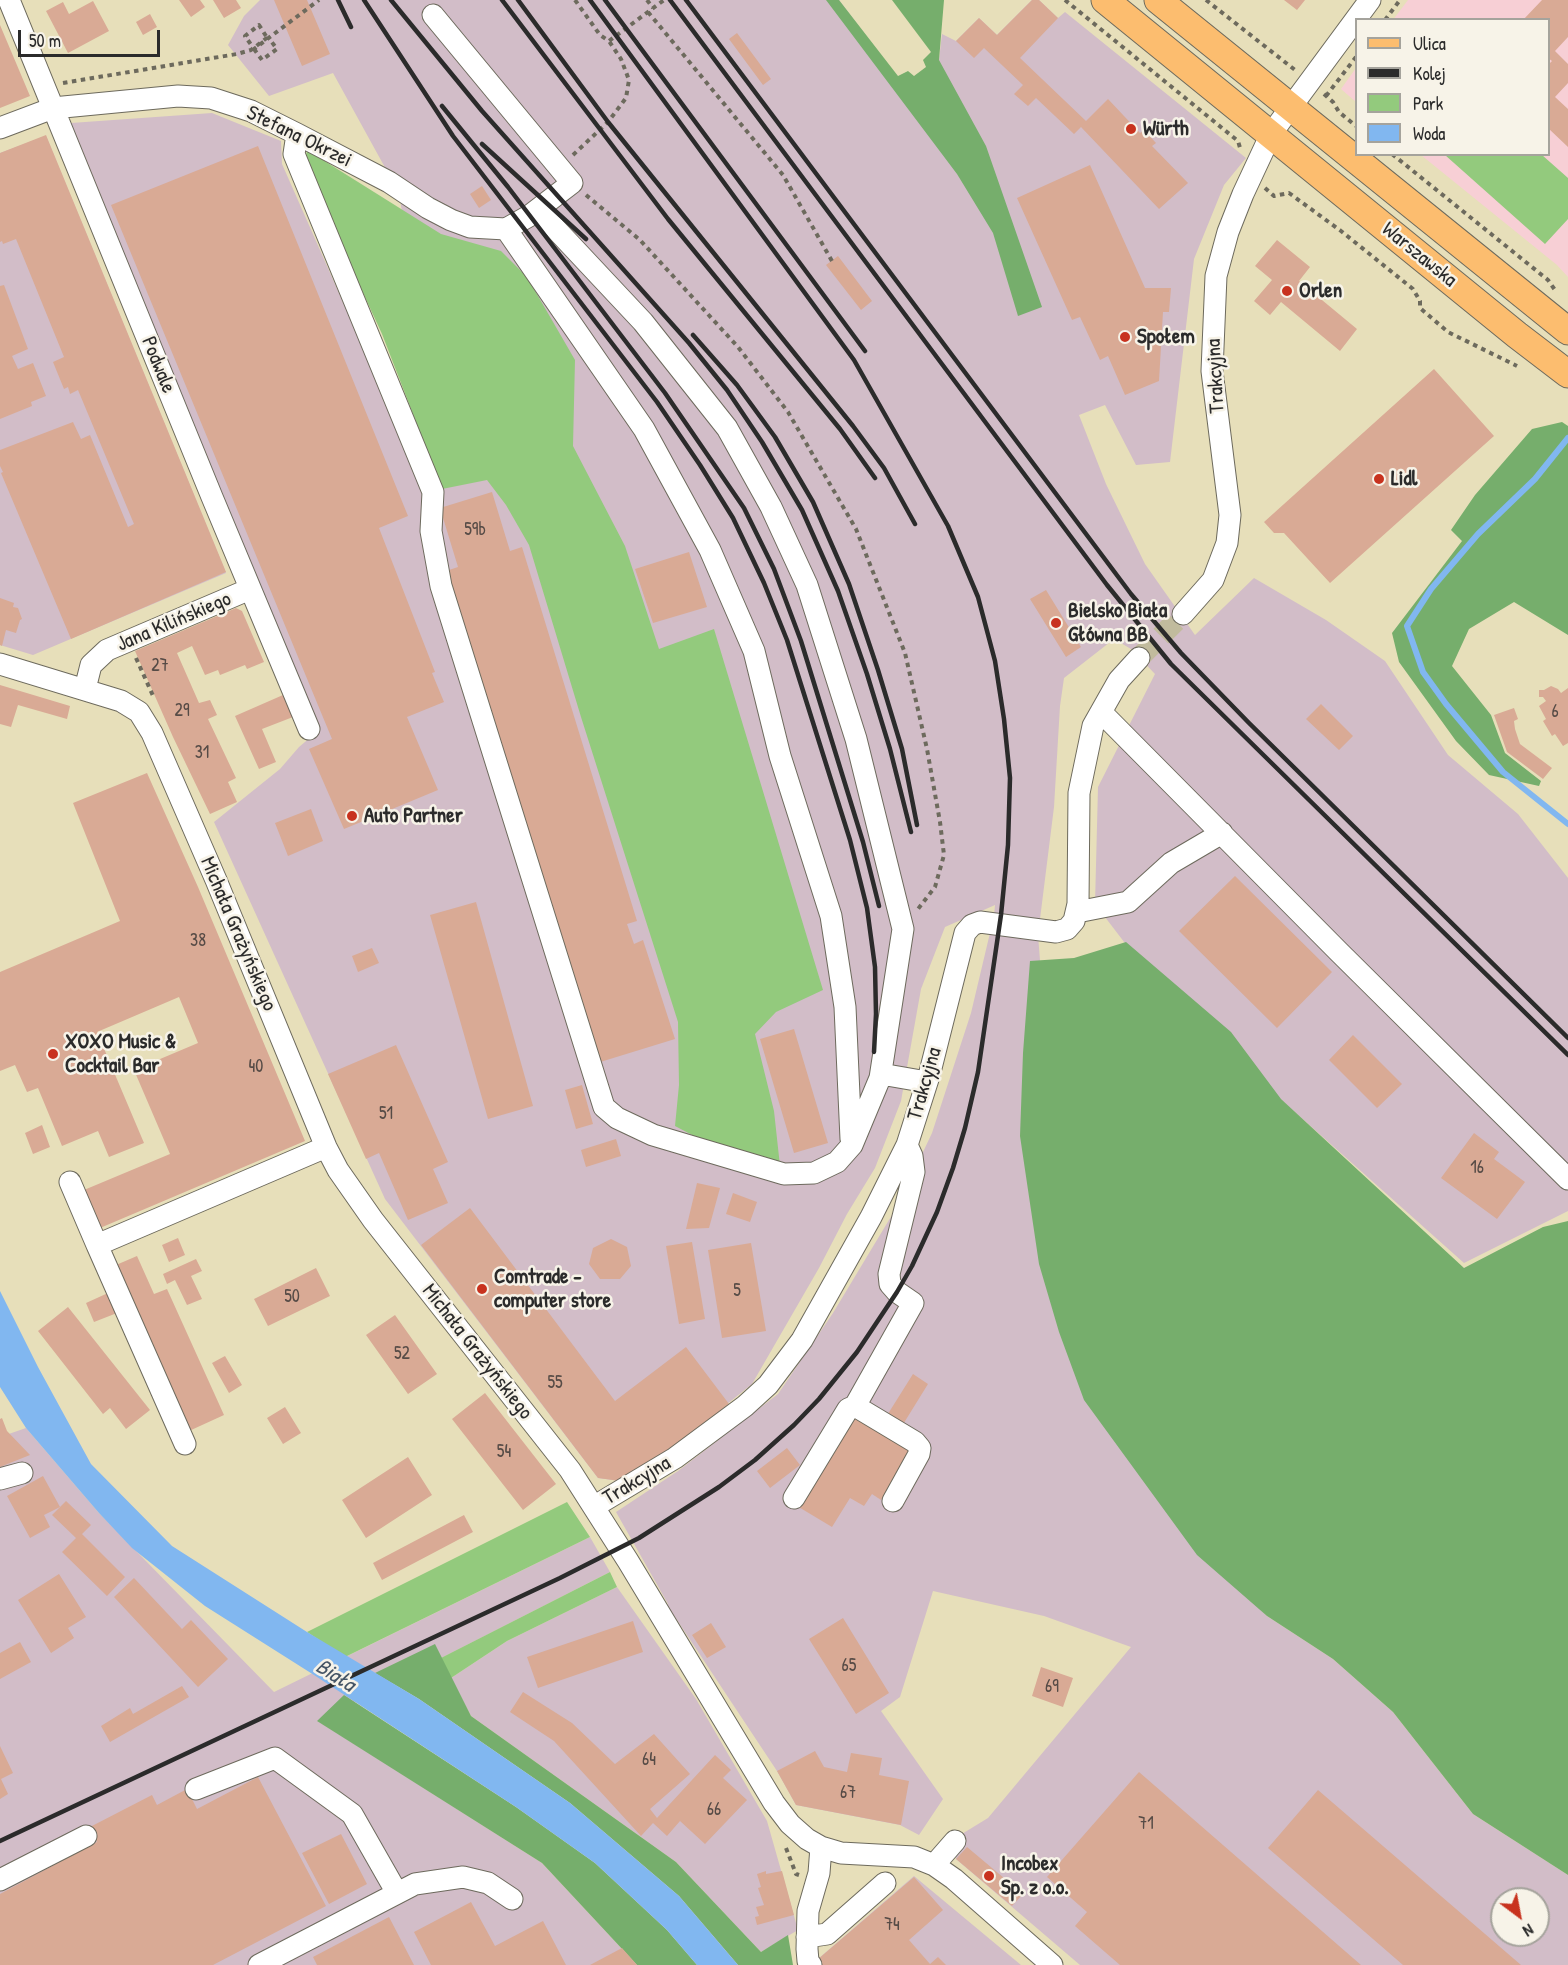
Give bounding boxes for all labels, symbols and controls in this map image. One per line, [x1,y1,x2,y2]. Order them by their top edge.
scale bar [21,18,164,56]
legend [1355,18,1550,156]
text: 50 m [29,28,61,53]
text: Ulica [1413,31,1446,56]
text: Kolej [1413,61,1446,86]
text: Park [1413,91,1443,116]
street label: Stefana Okrzei [242,101,356,173]
place label: Würth [1143,116,1188,142]
text: Woda [1413,121,1445,146]
marker: Würth [1124,122,1138,136]
street label: Warszawska [1376,217,1462,293]
place label: Orlen [1299,278,1342,304]
marker: Orlen [1280,284,1294,298]
place label: Społem [1137,324,1195,350]
marker: Społem [1118,330,1132,344]
street label: Podwale [135,333,181,397]
street label: Trakcyjna [1201,338,1231,414]
place label: Lidl [1391,466,1417,492]
marker: Lidl [1372,472,1386,486]
house number: 59b [464,519,486,541]
street label: Jana Kilińskiego [113,587,235,657]
place label: Bielsko Biała Główna BB [1068,598,1167,648]
marker: Bielsko Biała Główna BB [1049,616,1063,630]
house number: 27 [151,655,169,677]
house number: 29 [174,700,190,722]
house number: 6 [1551,701,1559,723]
house number: 31 [195,742,209,764]
place label: Auto Partner [364,803,463,829]
marker: Auto Partner [345,809,359,823]
street label: Michała Grażyńskiego [194,853,282,1015]
house number: 38 [190,930,206,952]
place label: XOXO Music & Cocktail Bar [65,1029,176,1079]
street label: Trakcyjna [903,1045,947,1123]
marker: XOXO Music & Cocktail Bar [46,1047,60,1061]
house number: 40 [249,1056,263,1078]
house number: 51 [379,1103,393,1125]
house number: 16 [1470,1157,1484,1179]
place label: Comtrade - computer store [494,1264,611,1314]
street label: Michała Grażyńskiego [416,1279,538,1425]
house number: 5 [733,1280,741,1302]
marker: Comtrade - computer store [475,1282,489,1296]
house number: 50 [284,1286,300,1308]
house number: 52 [394,1343,410,1365]
house number: 55 [547,1372,563,1394]
house number: 54 [497,1441,511,1463]
street label: Trakcyjna [599,1451,675,1511]
water label: Biała [310,1654,360,1698]
house number: 65 [842,1655,856,1677]
house number: 69 [1045,1676,1059,1698]
house number: 64 [642,1749,656,1771]
house number: 67 [840,1782,856,1804]
house number: 66 [707,1799,721,1821]
house number: 71 [1138,1813,1154,1835]
place label: Incobex Sp. z o.o. [1001,1851,1069,1901]
marker: Incobex Sp. z o.o. [982,1869,996,1883]
north arrow [1490,1887,1550,1947]
house number: 74 [884,1914,900,1936]
text: N [1519,1919,1538,1942]

